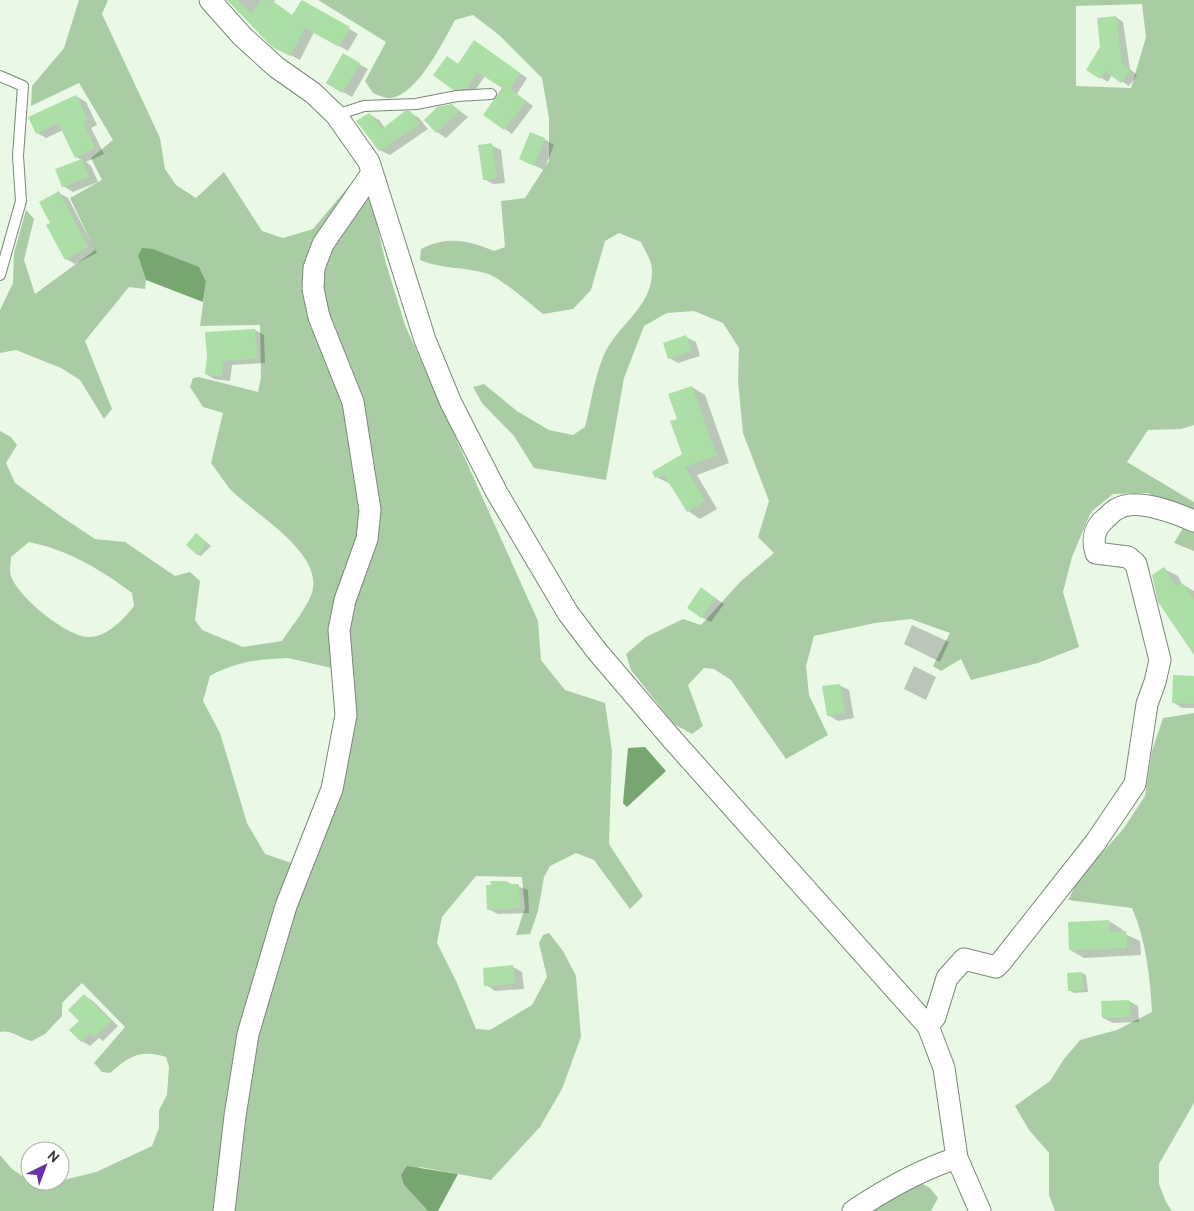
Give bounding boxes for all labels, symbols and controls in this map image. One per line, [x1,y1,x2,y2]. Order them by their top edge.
north arrow [20,1141,70,1191]
text: N [43,1148,62,1167]

